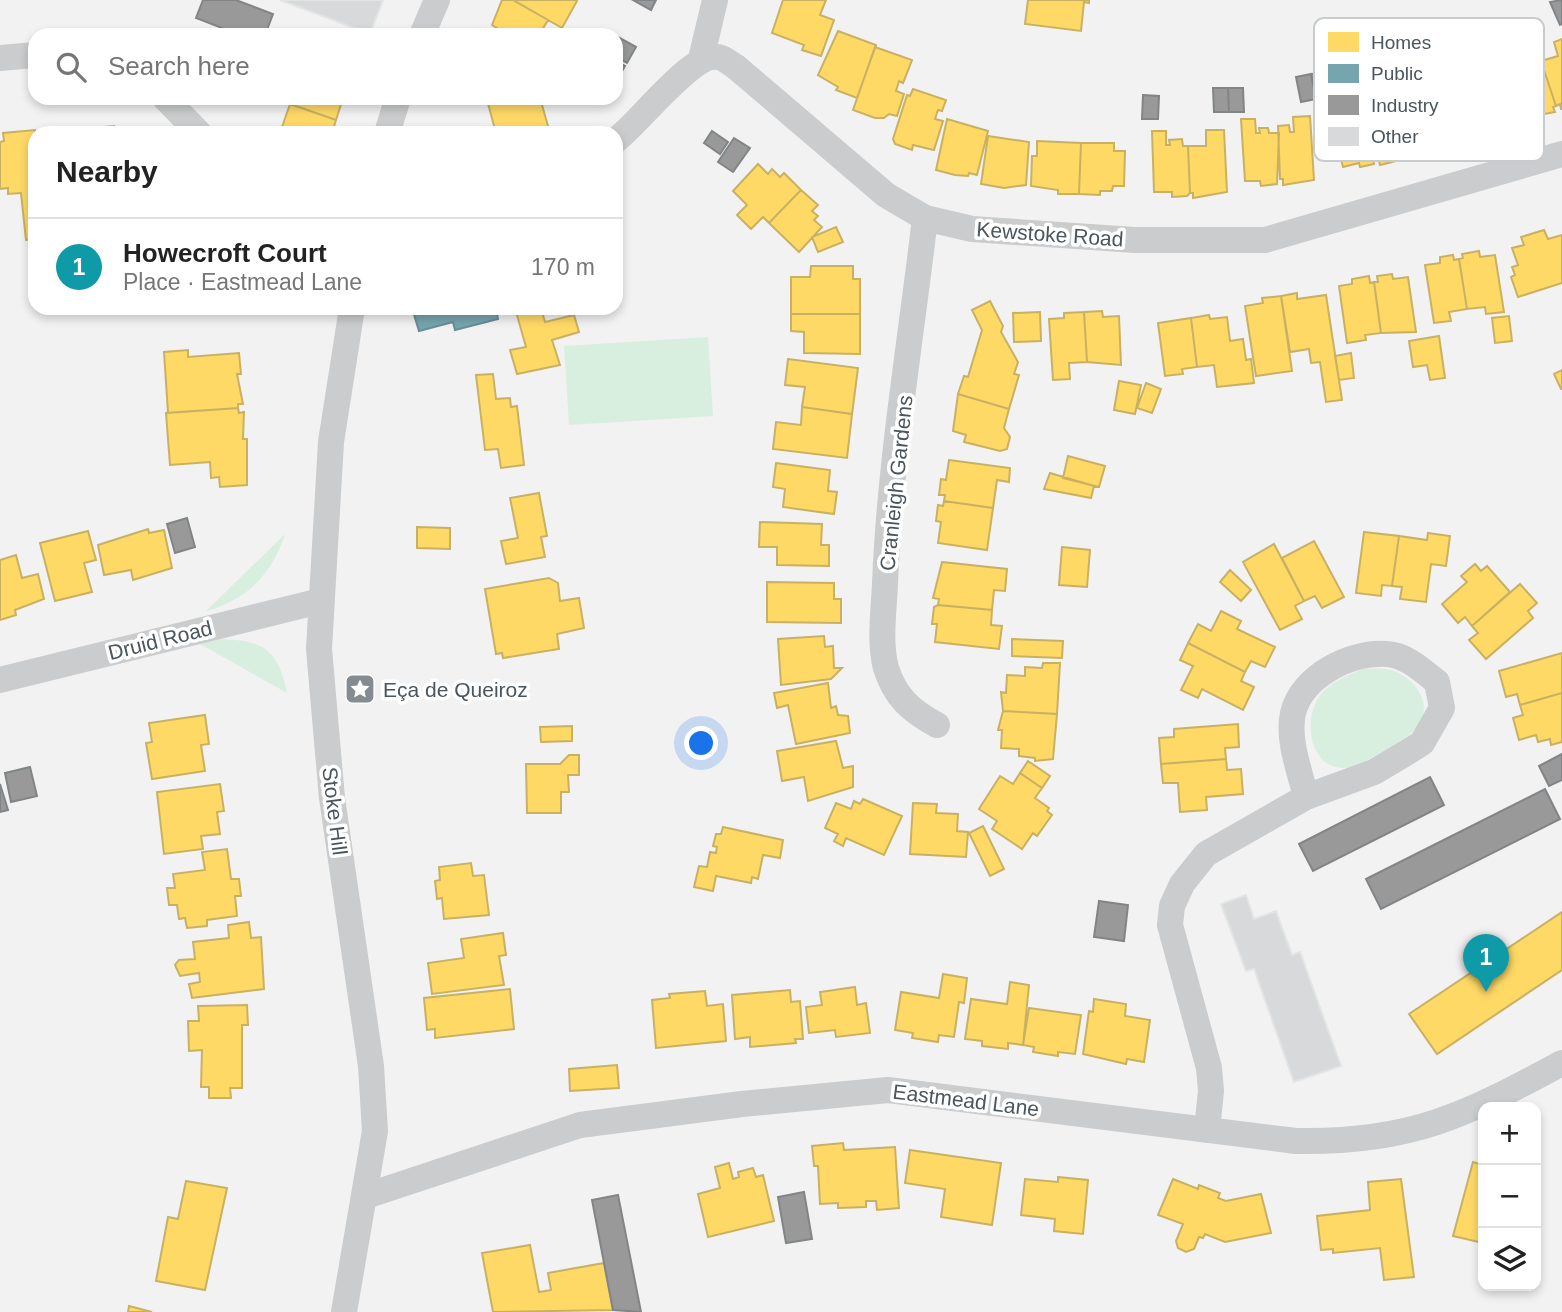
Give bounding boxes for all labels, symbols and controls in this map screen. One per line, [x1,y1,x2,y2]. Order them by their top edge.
legend [1314,18,1544,161]
search box [28,28,623,105]
text: Homes [1371,32,1431,53]
icon: search [52,48,90,86]
text: Search here [108,51,250,81]
text: Public [1371,63,1423,84]
text: Industry [1371,95,1439,116]
text: Other [1371,126,1419,147]
text: Nearby [56,155,158,188]
street label: Kewstoke Road [976,217,1124,251]
text: Howecroft Court [123,238,327,268]
text: 1 [73,254,85,280]
text: 170 m [531,254,595,280]
text: Place · Eastmead Lane [123,269,362,295]
street label: Cranleigh Gardens [875,394,917,572]
street label: Druid Road [106,616,214,664]
place icon: Eça de Queiroz [343,672,377,706]
place label: Eça de Queiroz [383,678,528,701]
your location [684,726,718,760]
street label: Stoke Hill [318,766,352,856]
pin: 1 [1463,934,1509,992]
street label: Eastmead Lane [892,1080,1040,1120]
map controls [1478,1102,1541,1291]
button: + [1478,1102,1541,1165]
button: − [1478,1165,1541,1228]
button: layers [1478,1228,1541,1291]

